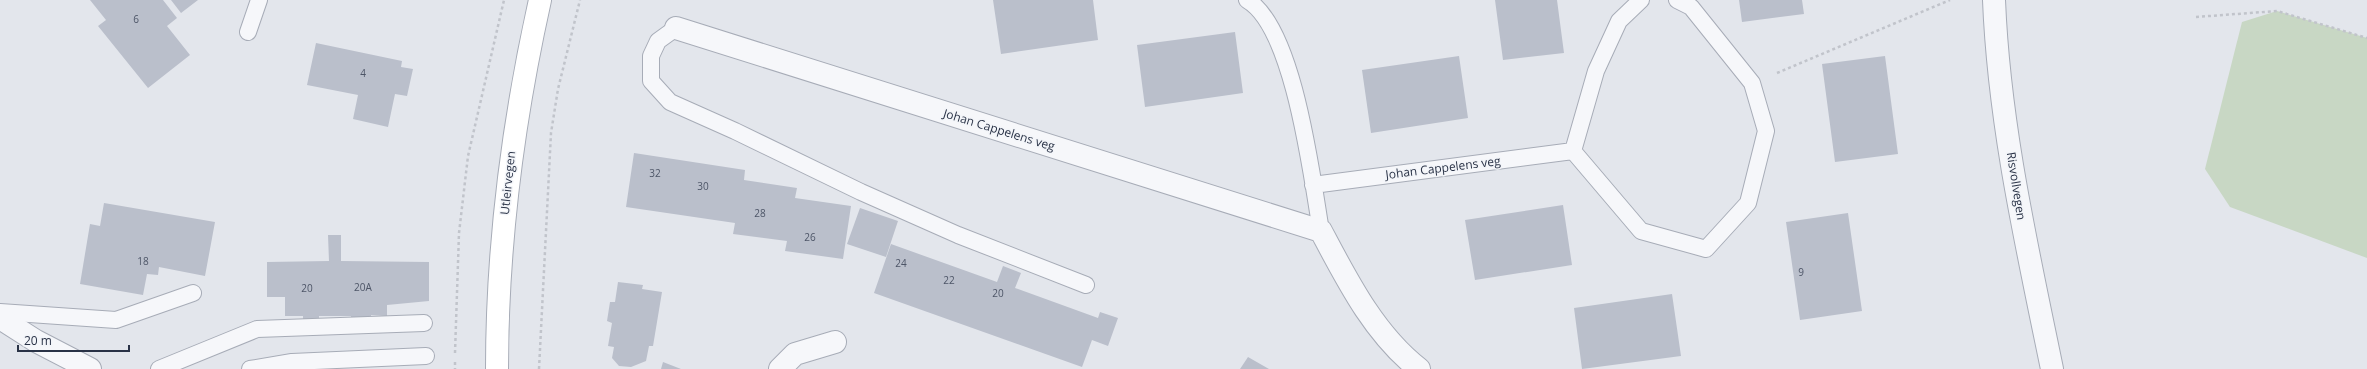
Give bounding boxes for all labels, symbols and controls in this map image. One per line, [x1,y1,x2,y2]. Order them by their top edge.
house number: 6 [133,12,139,26]
house number: 4 [360,66,366,80]
street label: Johan Cappelens veg [940,104,1057,155]
street label: Utleirvegen [496,150,519,216]
street label: Risvollvegen [2003,151,2030,221]
street label: Johan Cappelens veg [1383,152,1502,183]
house number: 32 [649,166,661,180]
house number: 30 [697,179,709,193]
house number: 28 [754,206,766,220]
house number: 26 [804,230,816,244]
house number: 18 [137,254,149,268]
house number: 24 [895,256,907,270]
house number: 9 [1798,265,1804,279]
house number: 22 [943,273,955,287]
house number: 20A [354,280,373,294]
house number: 20 [301,281,313,295]
house number: 20 [992,286,1004,300]
scale bar [18,327,129,353]
text: 20 m [24,332,52,349]

